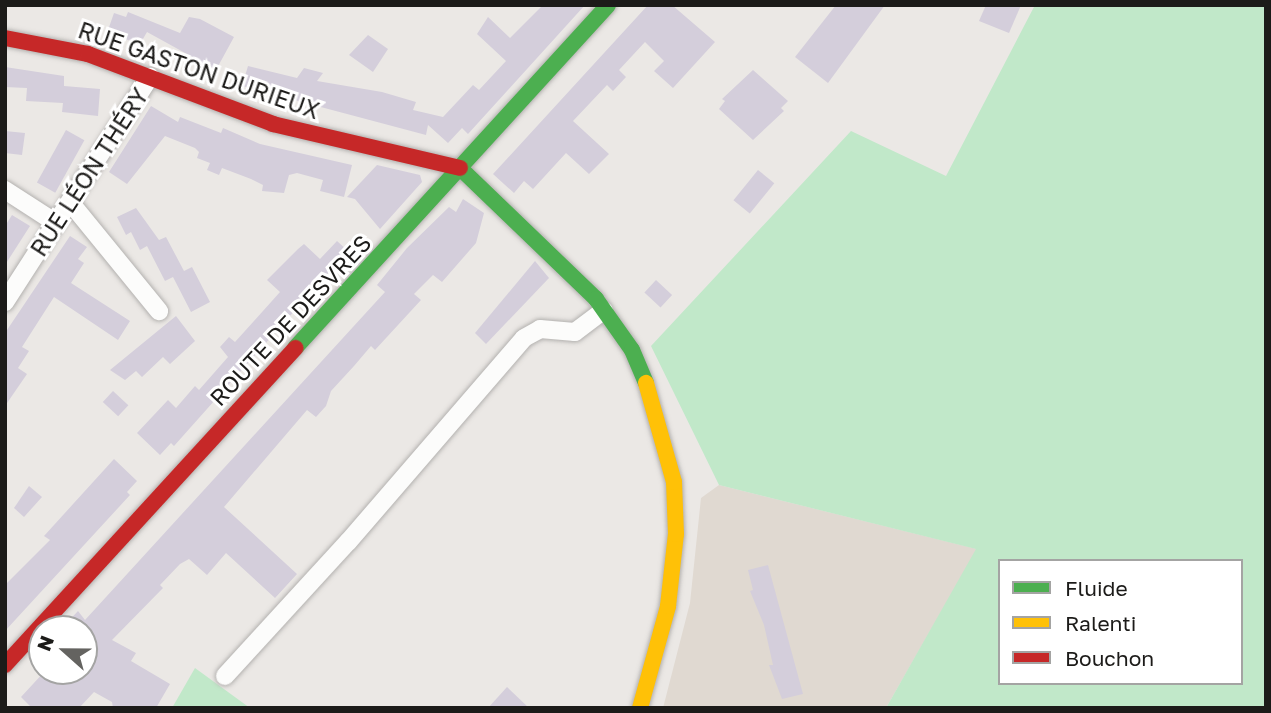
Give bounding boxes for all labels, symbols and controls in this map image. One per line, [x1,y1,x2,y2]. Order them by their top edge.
street label: RUE GASTON DURIEUX [75,16,323,124]
street label: RUE LÉON THÉRY [24,83,154,261]
street label: ROUTE DE DESVRES [204,229,376,411]
legend [998,559,1243,685]
text: Fluide [1065,575,1128,601]
text: Ralenti [1065,610,1136,636]
north arrow [28,615,98,685]
text: N [31,632,58,654]
text: Bouchon [1065,645,1154,671]

